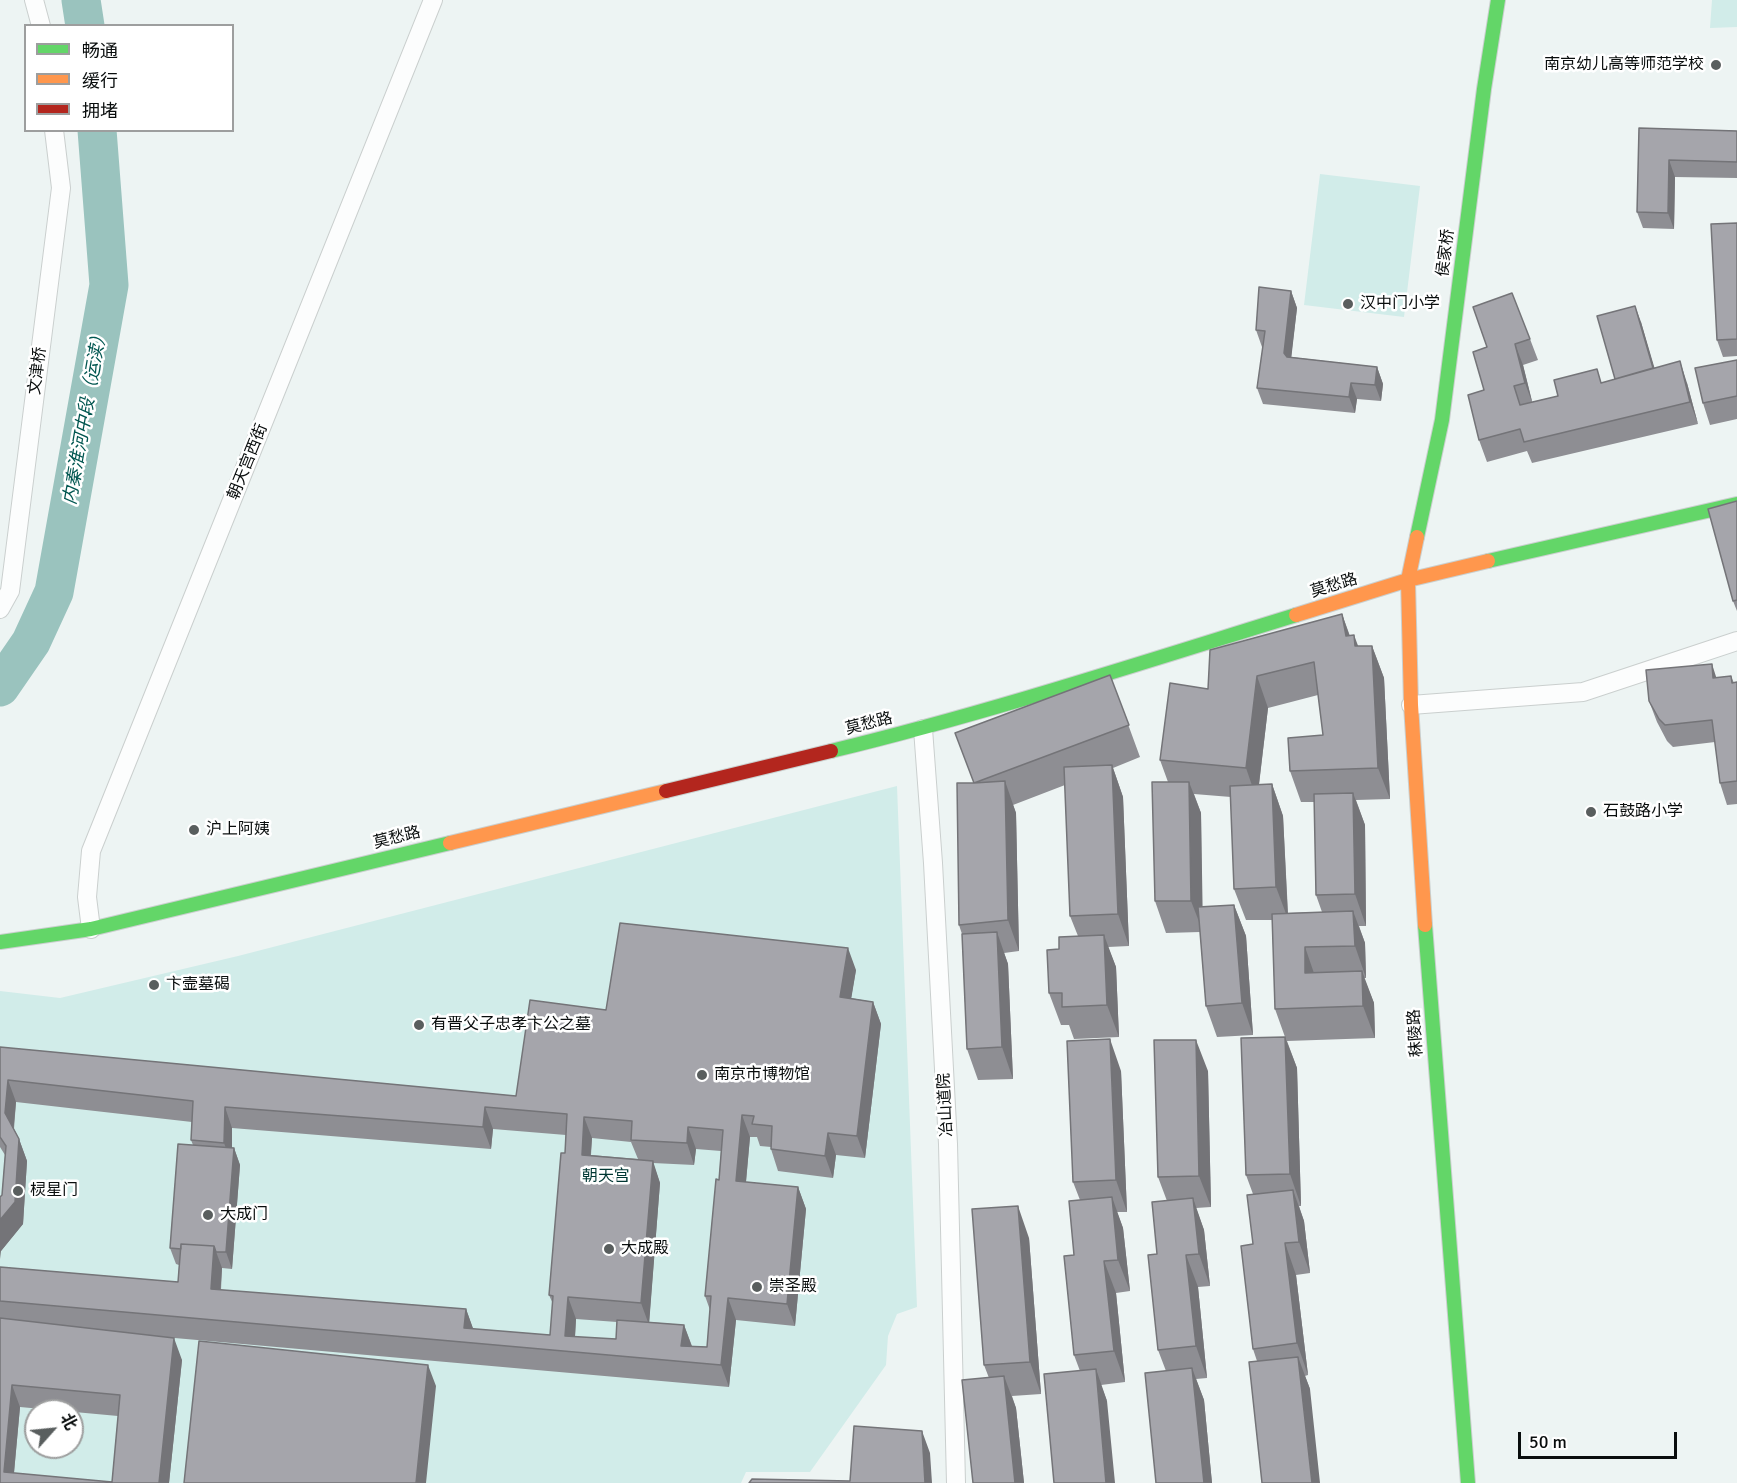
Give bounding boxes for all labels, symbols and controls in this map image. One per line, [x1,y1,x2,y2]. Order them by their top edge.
legend [24,24,234,132]
text: 畅通 [82,40,118,62]
place label: 南京幼儿高等师范学校 [1544,55,1704,75]
marker: 南京幼儿高等师范学校 [1709,58,1723,72]
text: 缓行 [82,70,118,92]
text: 拥堵 [82,100,118,122]
street label: 侯家桥 [1434,228,1458,278]
place label: 汉中门小学 [1360,294,1440,314]
marker: 汉中门小学 [1341,297,1355,311]
water label: 内秦淮河中段（运渎） [60,325,112,507]
street label: 文津桥 [26,346,50,396]
street label: 朝天宫西街 [224,421,272,503]
street label: 莫愁路 [1308,570,1360,602]
street label: 莫愁路 [843,709,895,739]
place label: 石鼓路小学 [1603,802,1683,822]
marker: 石鼓路小学 [1584,805,1598,819]
place label: 沪上阿姨 [206,820,270,840]
marker: 沪上阿姨 [187,823,201,837]
street label: 莫愁路 [371,823,423,853]
place label: 卞壸墓碣 [166,975,230,995]
marker: 卞壸墓碣 [147,978,161,992]
street label: 秣陵路 [1405,1008,1427,1058]
place label: 有晋父子忠孝卞公之墓 [431,1015,591,1035]
marker: 有晋父子忠孝卞公之墓 [412,1018,426,1032]
place label: 南京市博物馆 [714,1065,810,1085]
marker: 南京市博物馆 [695,1068,709,1082]
street label: 冶山道院 [935,1073,957,1137]
park label: 朝天宫 [582,1167,630,1187]
place label: 棂星门 [30,1181,78,1201]
marker: 棂星门 [11,1184,25,1198]
place label: 大成门 [220,1205,268,1225]
marker: 大成门 [201,1208,215,1222]
place label: 大成殿 [621,1239,669,1259]
marker: 大成殿 [602,1242,616,1256]
place label: 崇圣殿 [769,1277,817,1297]
marker: 崇圣殿 [750,1280,764,1294]
north arrow [24,1399,84,1459]
text: 北 [56,1410,81,1433]
scale bar [1521,1420,1680,1458]
text: 50 m [1529,1431,1567,1453]

